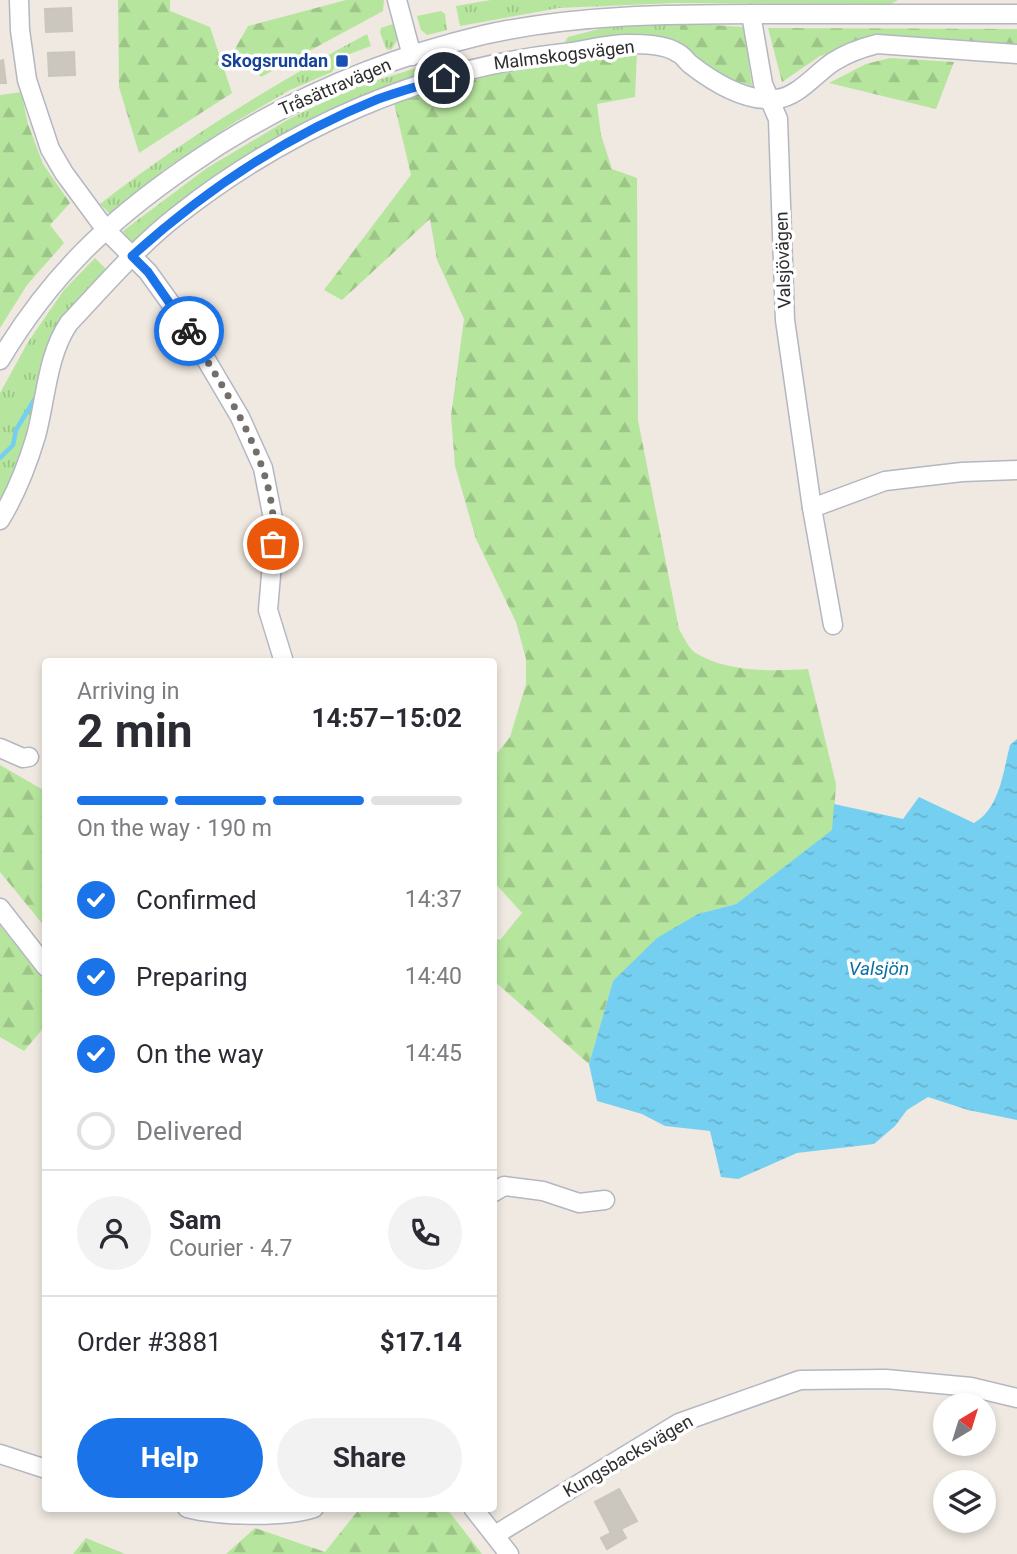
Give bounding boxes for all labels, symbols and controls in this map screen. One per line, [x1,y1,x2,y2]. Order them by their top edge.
street label: Malmskogsvägen [492,35,636,74]
pin [414,48,474,108]
place label: Skogsrundan [221,50,328,71]
street label: Tråsättravägen [276,53,394,120]
marker: Skogsrundan [334,53,350,69]
icon: home [425,59,463,97]
street label: Valsjövägen [770,211,795,309]
courier [154,296,224,366]
icon: bike [170,312,208,350]
pin [243,514,303,574]
icon: bag [254,525,292,563]
text: Arriving in [77,678,180,705]
text: 14:57–15:02 [312,703,462,733]
text: 2 min [77,704,193,758]
text: On the way · 190 m [77,815,272,842]
icon: check [77,881,115,919]
text: Confirmed [136,885,257,915]
text: 14:37 [405,886,462,913]
water label: Valsjön [849,957,909,980]
icon: check [77,958,115,996]
text: Preparing [136,962,248,992]
text: 14:40 [405,963,462,990]
icon: check [77,1035,115,1073]
text: On the way [136,1039,264,1069]
text: 14:45 [405,1040,462,1067]
text: Delivered [136,1116,243,1146]
button: person [77,1196,151,1270]
button: phone [388,1196,462,1270]
text: Sam [169,1205,221,1235]
text: Courier · 4.7 [169,1235,292,1262]
text: Order #3881 [77,1327,222,1357]
text: $17.14 [380,1327,462,1357]
north arrow [933,1393,996,1456]
map controls [933,1393,996,1533]
street label: Kungsbacksvägen [559,1410,696,1501]
button: Help [77,1418,263,1498]
button: Share [277,1418,462,1498]
button: layers [933,1470,996,1533]

